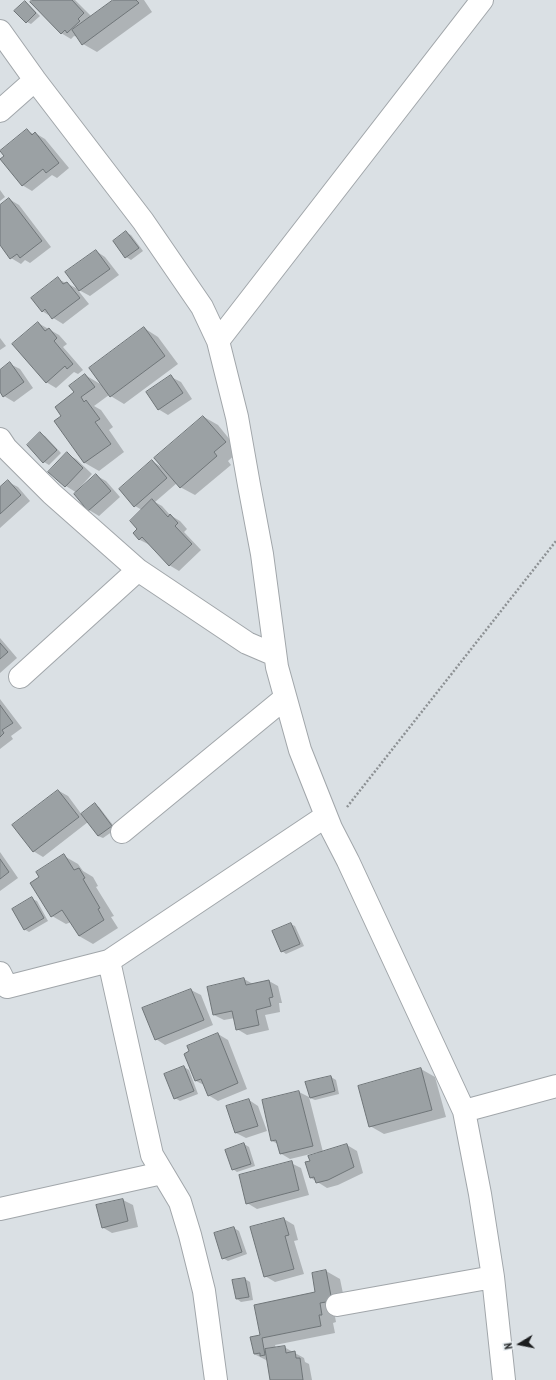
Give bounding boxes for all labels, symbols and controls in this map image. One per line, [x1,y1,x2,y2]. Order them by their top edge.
north arrow [500,1324,540,1364]
text: N [501,1342,516,1350]

